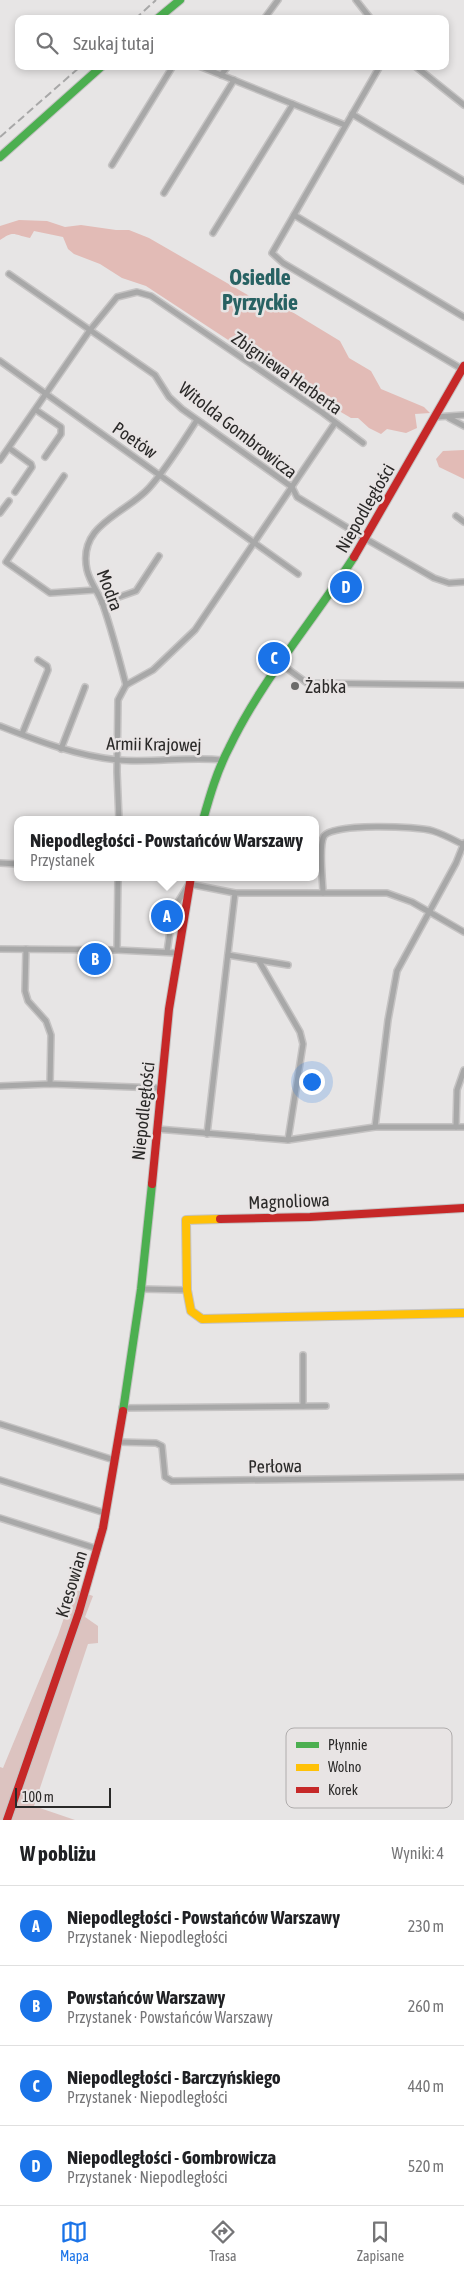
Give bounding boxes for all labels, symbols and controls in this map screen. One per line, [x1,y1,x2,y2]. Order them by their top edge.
search box [15,15,449,70]
icon: search [33,29,61,57]
text: Szukaj tutaj [73,32,155,54]
district label: Osiedle Pyrzyckie [222,264,298,315]
street label: Zbigniewa Herberta [228,327,346,419]
street label: Witolda Gombrowicza [175,377,301,483]
street label: Poetów [109,417,161,463]
street label: Niepodległości [331,460,399,556]
street label: Modra [93,566,127,614]
pin: D [330,568,362,606]
pin: C [258,639,290,677]
place label: Żabka [305,676,346,697]
marker: Żabka [289,680,301,692]
street label: Armii Krajowej [106,733,202,755]
popup [14,816,319,881]
text: Niepodległości - Powstańców Warszawy [30,829,303,851]
text: Przystanek [30,851,95,869]
pin: A [151,897,183,935]
pin: B [79,940,111,978]
street label: Niepodległości [127,1061,159,1161]
your location [299,1069,325,1095]
street label: Magnoliowa [248,1189,330,1213]
street label: Perłowa [248,1455,302,1477]
street label: Kresowian [51,1548,91,1620]
legend [286,1728,452,1808]
text: Płynnie [328,1737,367,1753]
text: Wolno [328,1759,361,1775]
text: Korek [328,1782,358,1798]
scale bar [15,1785,111,1808]
text: 100 m [22,1789,54,1805]
text: W pobliżu [20,1841,96,1865]
text: Wyniki: 4 [392,1844,444,1862]
text: Niepodległości - Powstańców Warszawy [67,1906,340,1928]
text: A [32,1917,40,1935]
text: 230 m [408,1917,444,1935]
text: Przystanek · Niepodległości [67,1928,228,1946]
text: Powstańców Warszawy [67,1986,225,2008]
text: B [32,1997,40,2015]
text: 260 m [408,1997,444,2015]
text: Przystanek · Powstańców Warszawy [67,2008,273,2026]
text: Niepodległości - Barczyńskiego [67,2066,281,2088]
text: C [32,2077,40,2095]
text: 440 m [408,2077,444,2095]
text: Przystanek · Niepodległości [67,2088,228,2106]
text: Niepodległości - Gombrowicza [67,2146,276,2168]
text: D [32,2157,40,2175]
text: 520 m [408,2157,444,2175]
text: Przystanek · Niepodległości [67,2168,228,2186]
tab: Mapa [60,2218,89,2264]
tab: Trasa [209,2218,237,2264]
tab: Zapisane [357,2218,404,2264]

